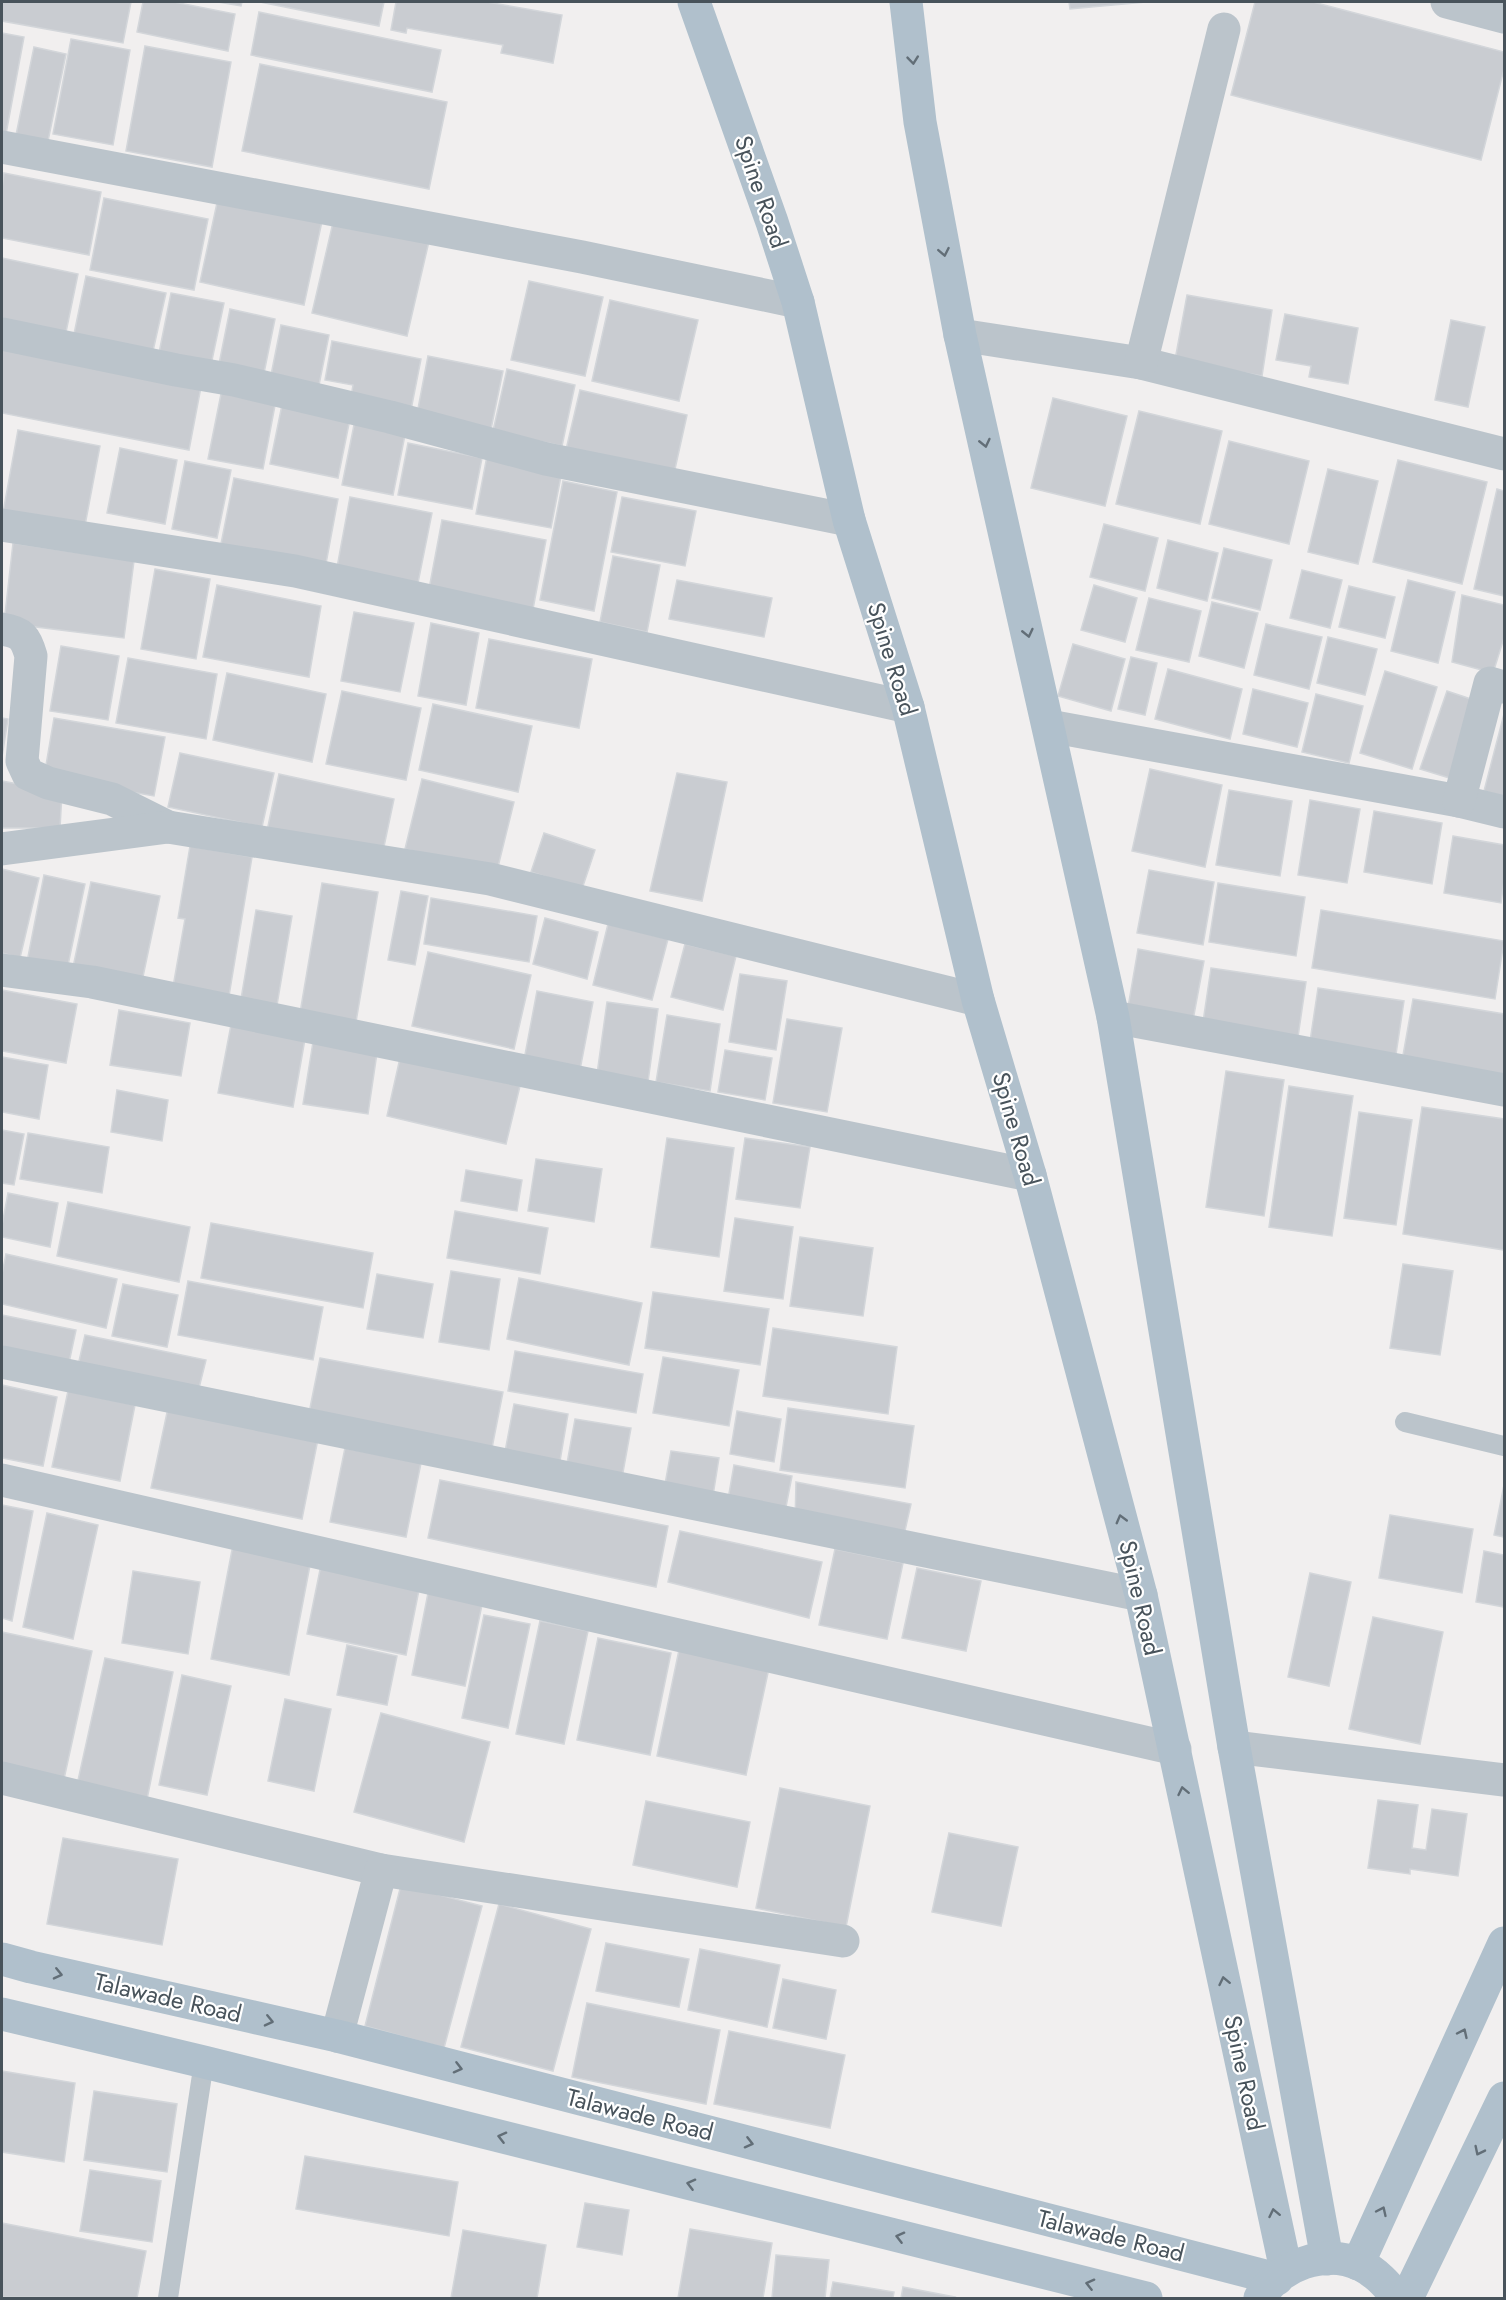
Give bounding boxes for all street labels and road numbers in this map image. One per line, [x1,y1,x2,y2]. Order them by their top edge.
street label: Spine Road [726,131,797,253]
street label: Spine Road [859,598,926,720]
street label: Spine Road [984,1068,1049,1190]
street label: Spine Road [1110,1537,1171,1659]
street label: Talawade Road [91,1964,245,2031]
street label: Spine Road [1215,2012,1274,2134]
street label: Talawade Road [563,2079,717,2150]
street label: Talawade Road [1034,2200,1188,2271]

